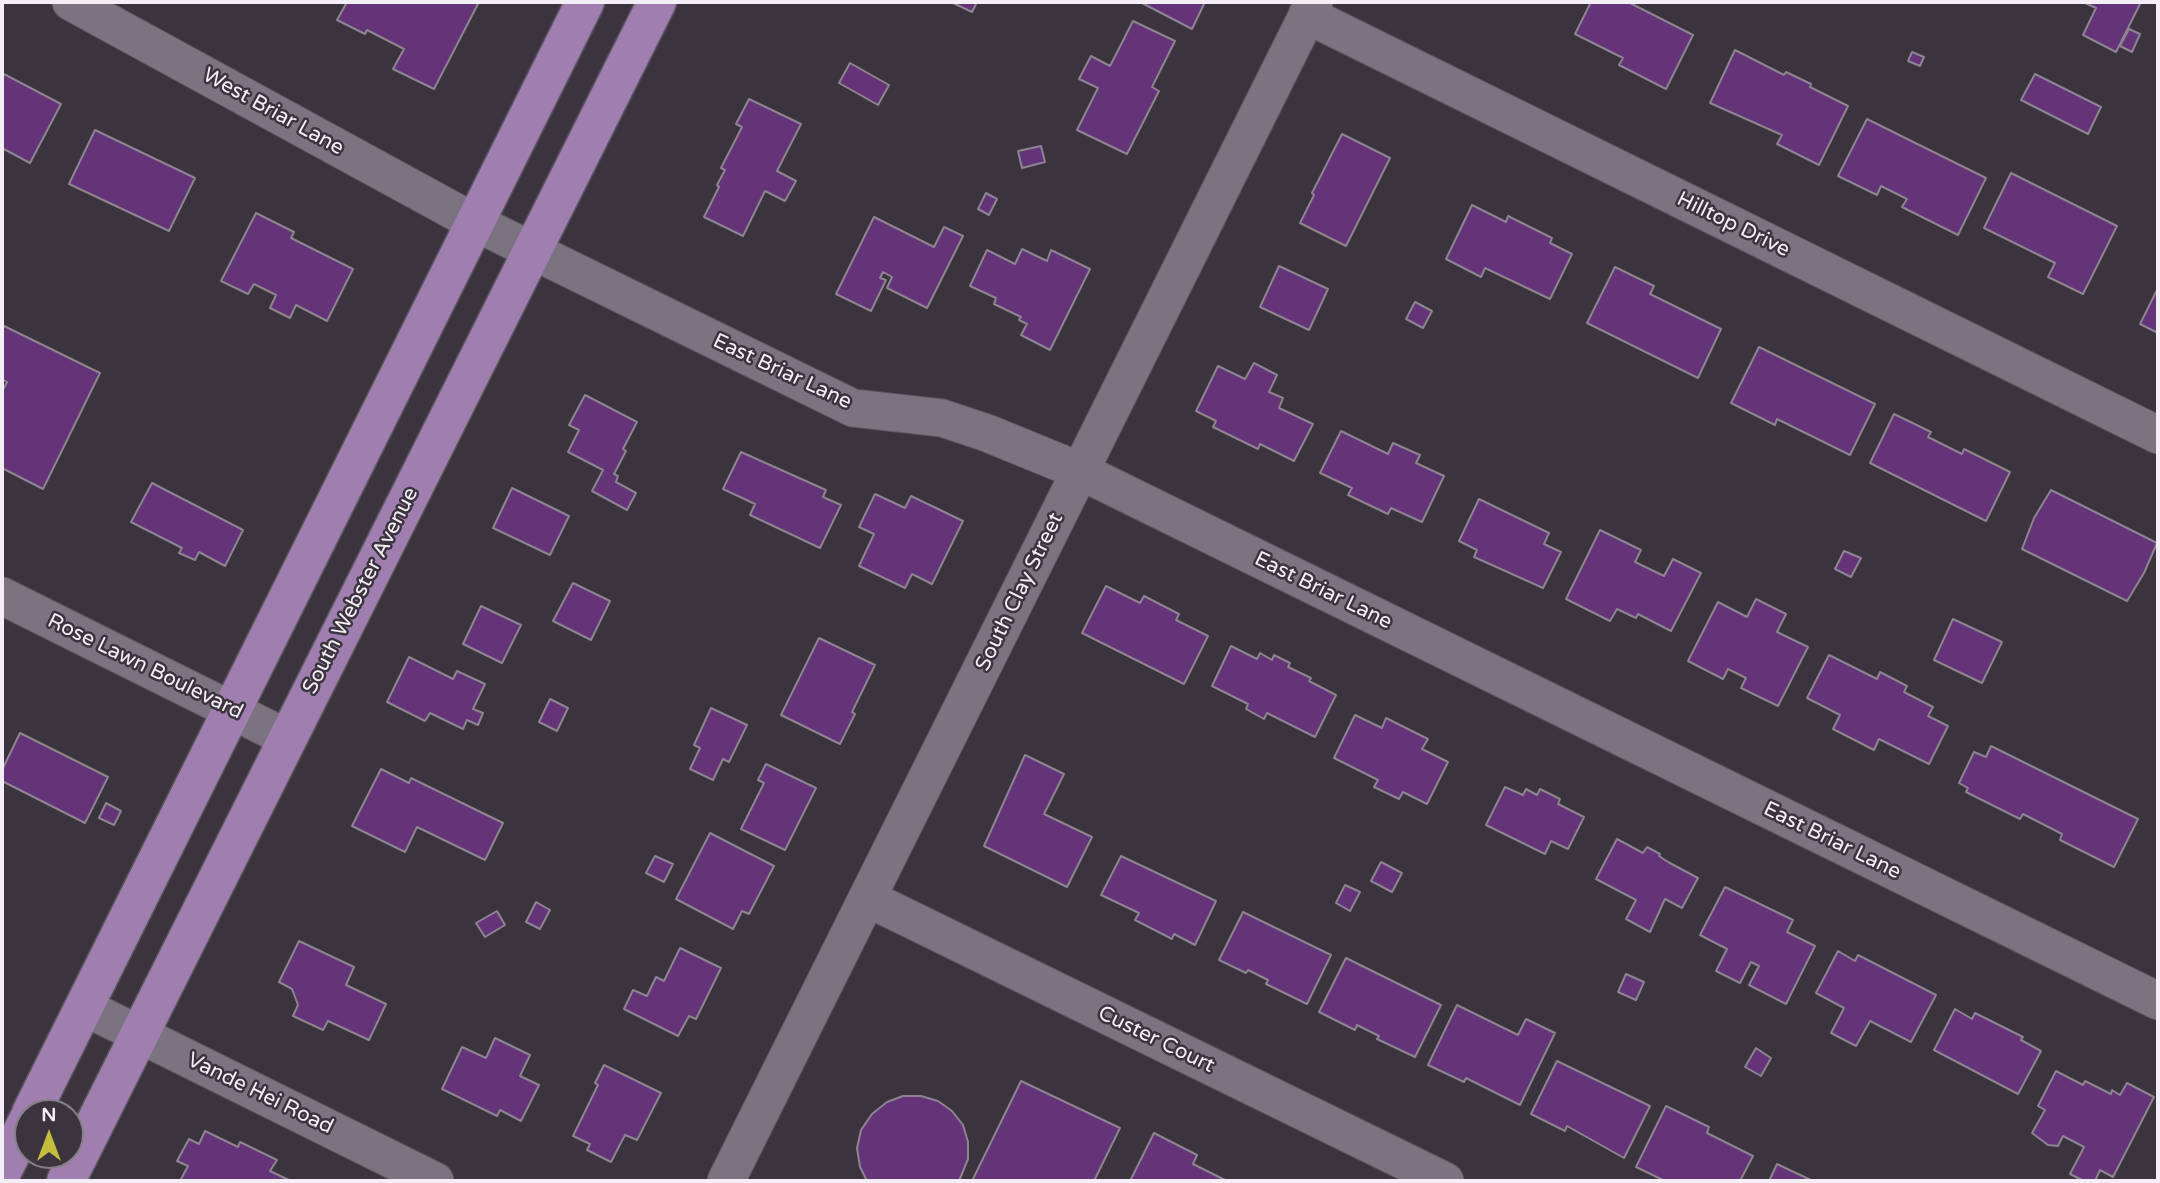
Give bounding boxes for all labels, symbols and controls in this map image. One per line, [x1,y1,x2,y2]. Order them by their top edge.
street label: West Briar Lane [198,63,348,161]
street label: Hilltop Drive [1672,187,1794,263]
street label: East Briar Lane [709,329,855,415]
street label: South Webster Avenue [298,483,424,699]
street label: South Clay Street [971,509,1069,675]
street label: East Briar Lane [1250,547,1396,635]
street label: Rose Lawn Boulevard [43,609,247,725]
street label: East Briar Lane [1759,797,1905,885]
street label: Custer Court [1094,1001,1218,1079]
street label: Vande Hei Road [183,1048,337,1140]
north arrow [14,1099,84,1169]
text: N [41,1104,57,1126]

